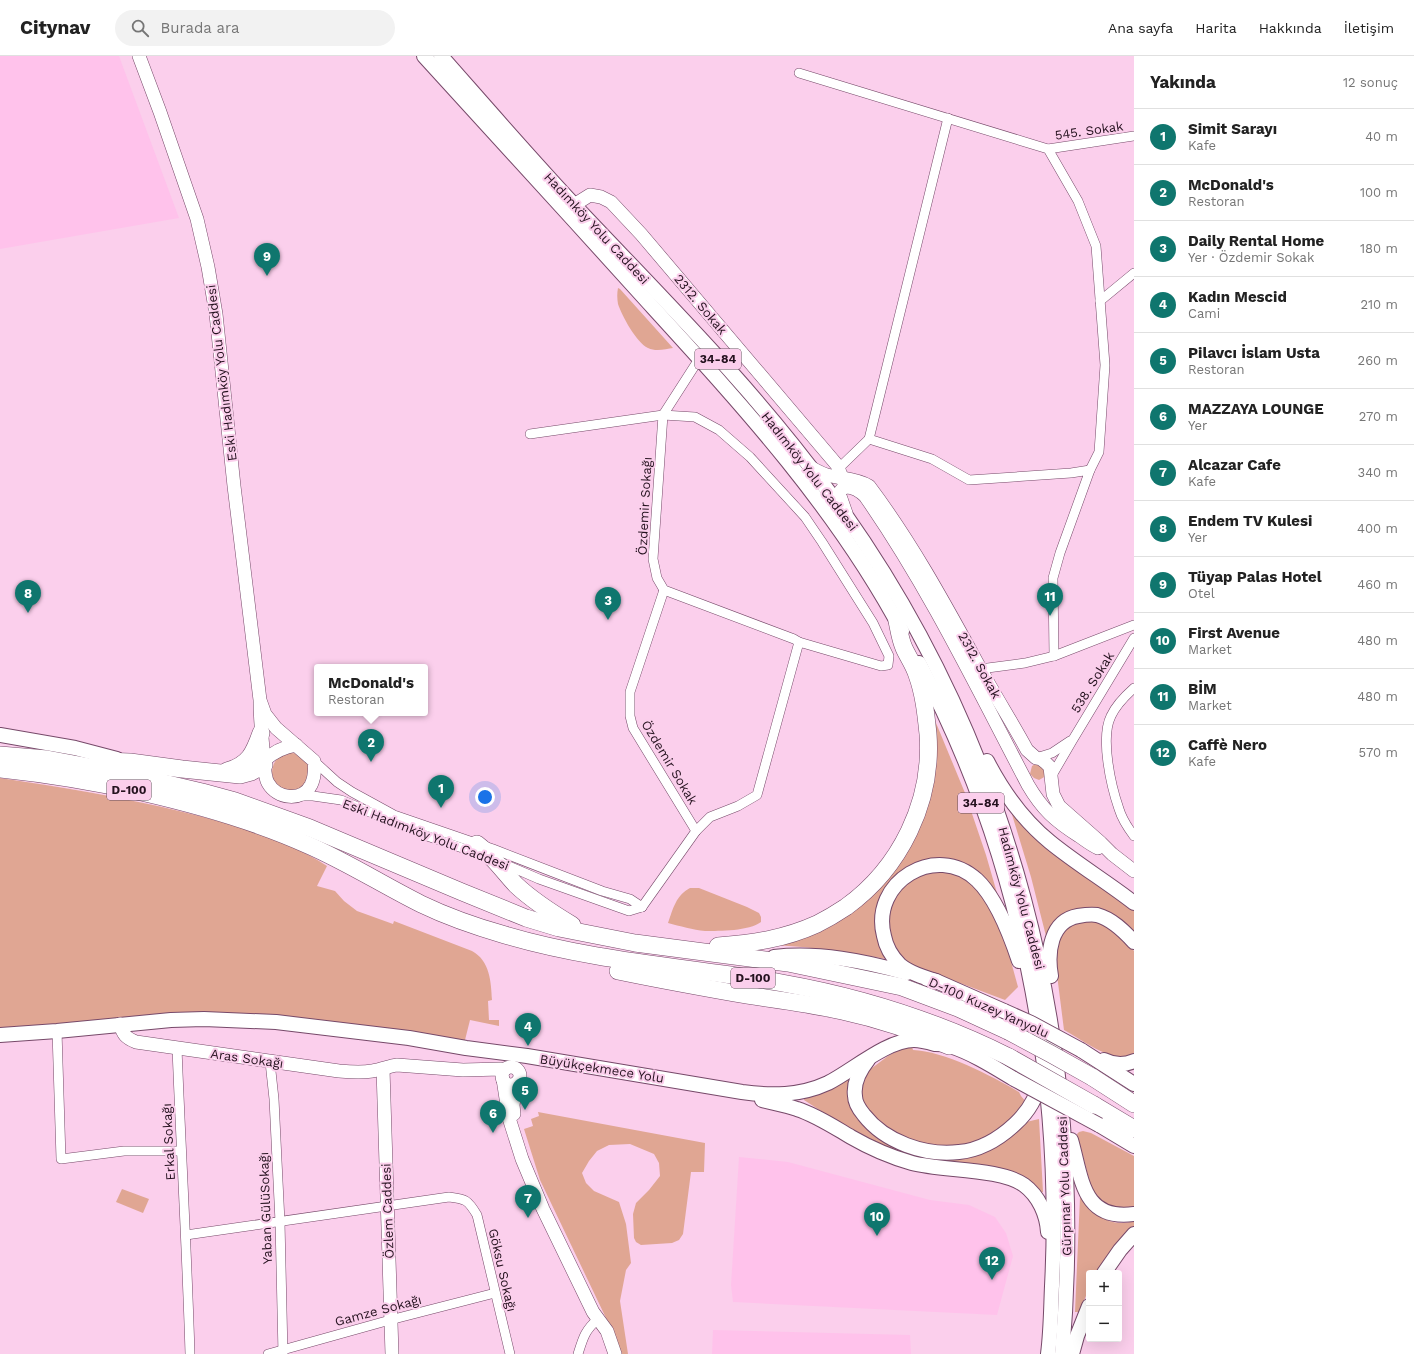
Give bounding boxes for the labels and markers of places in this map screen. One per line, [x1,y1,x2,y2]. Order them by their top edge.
pin: 9 [254,243,280,276]
pin: 8 [15,580,41,613]
pin: 11 [1037,583,1063,616]
pin: 3 [595,587,621,620]
pin: 2 [358,729,384,762]
pin: 1 [428,775,454,808]
pin: 4 [515,1013,541,1046]
pin: 5 [512,1077,538,1110]
pin: 6 [480,1100,506,1133]
pin: 7 [515,1185,541,1218]
pin: 10 [864,1203,890,1236]
pin: 12 [979,1247,1005,1280]

